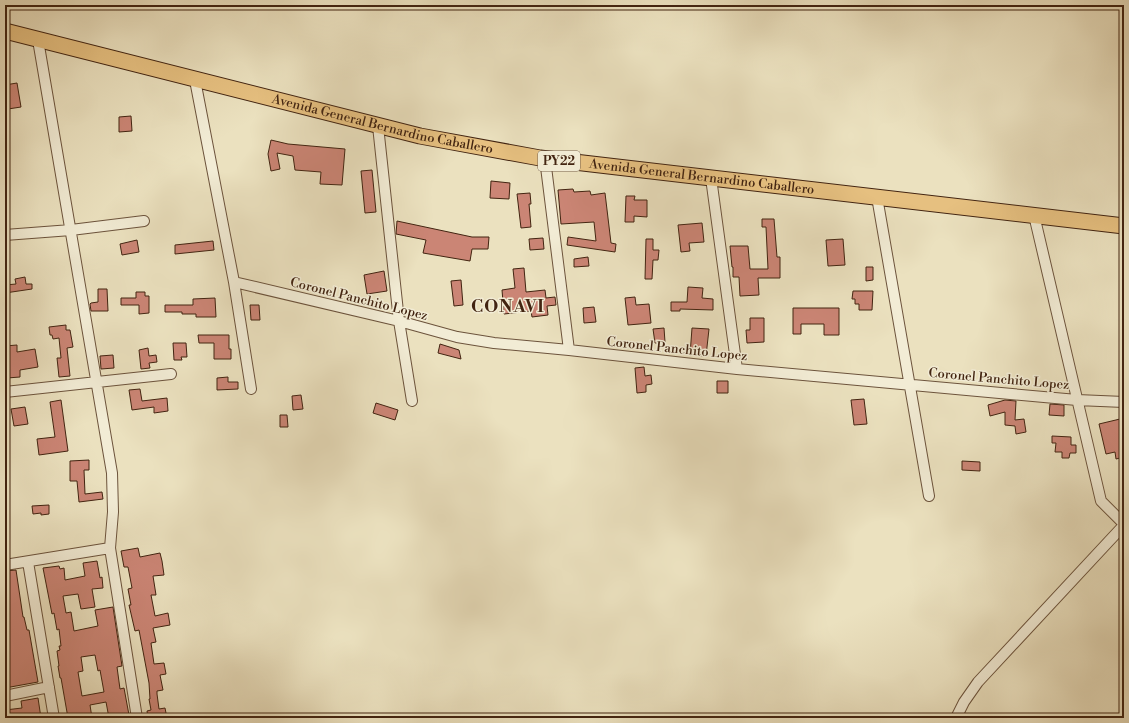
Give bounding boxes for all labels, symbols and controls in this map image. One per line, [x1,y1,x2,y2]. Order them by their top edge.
street label: Avenida General Bernardino Caballero [269,91,494,157]
road number: PY22 [538,151,580,171]
street label: Avenida General Bernardino Caballero [587,156,815,198]
street label: Coronel Panchito Lopez [288,274,430,324]
district label: CONAVI [471,296,545,318]
street label: Coronel Panchito Lopez [606,334,748,364]
street label: Coronel Panchito Lopez [928,365,1070,393]

